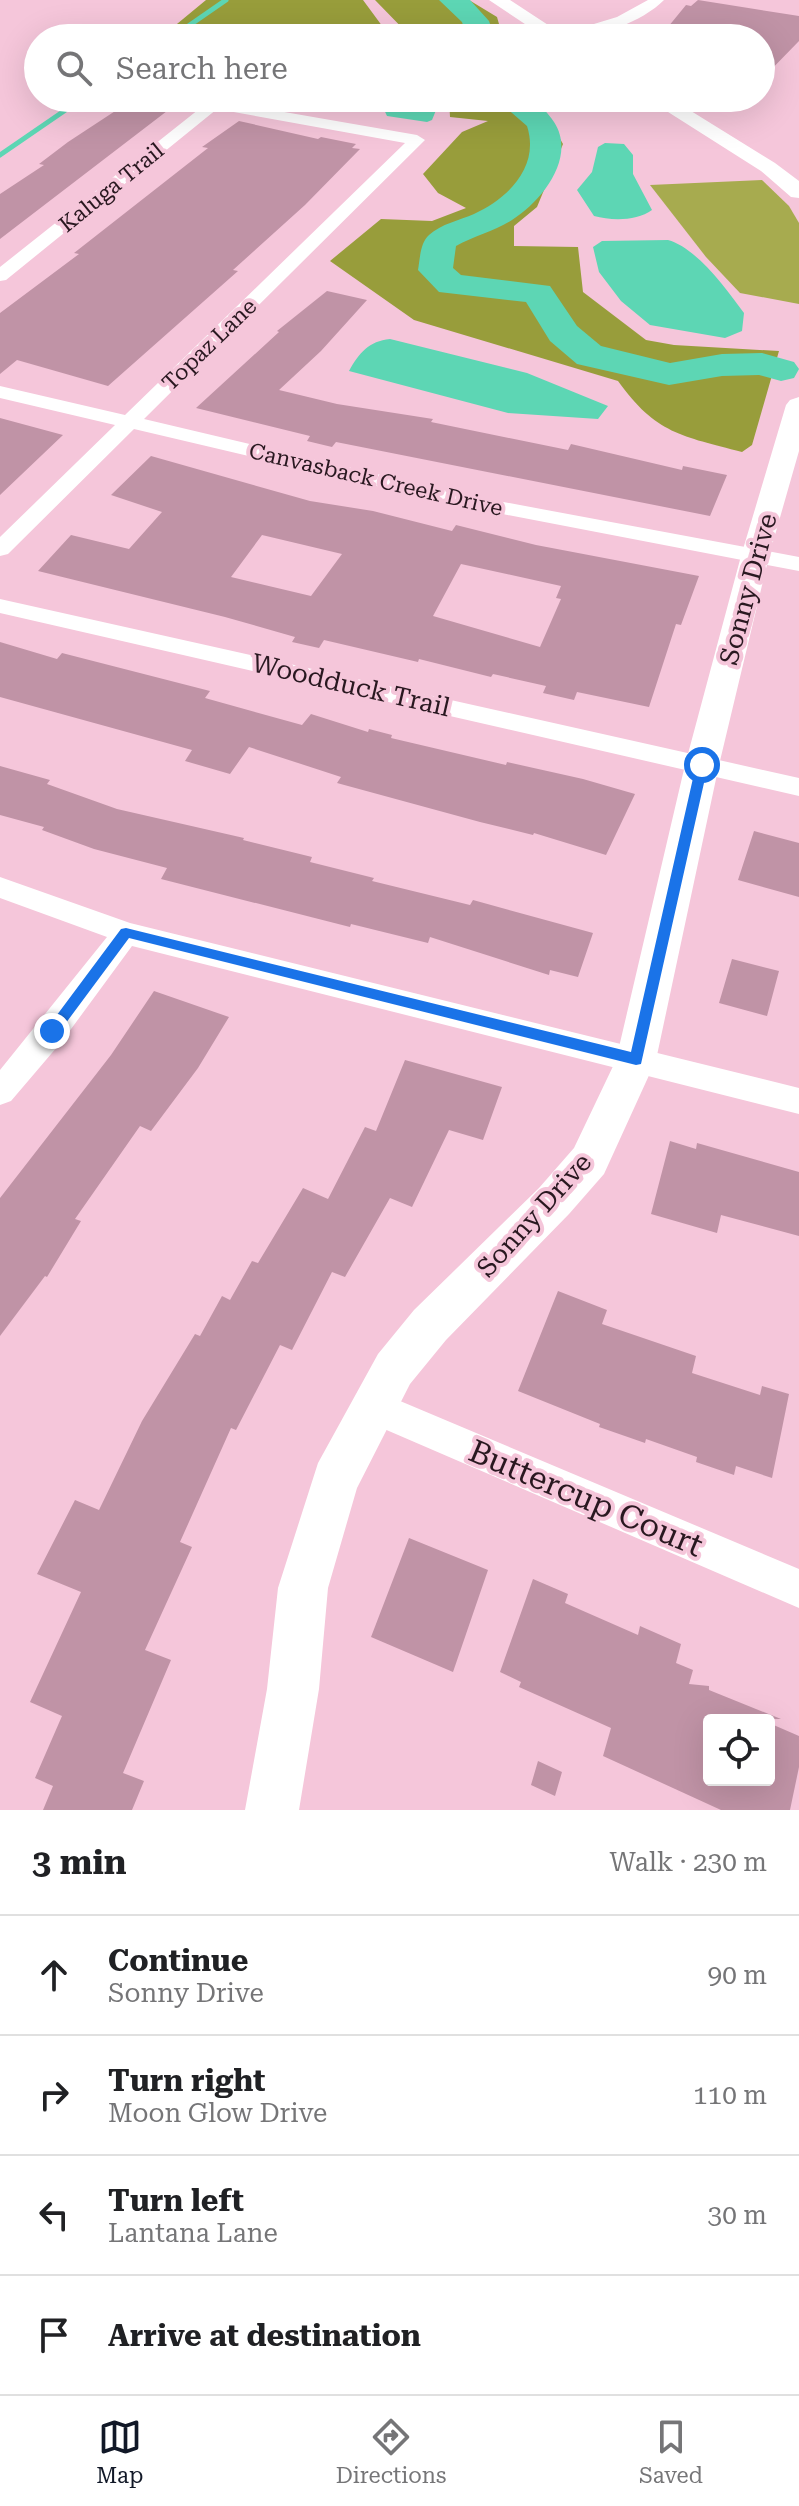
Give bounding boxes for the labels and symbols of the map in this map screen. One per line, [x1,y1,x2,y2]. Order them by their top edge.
street label: Kaluga Trail [54,138,169,237]
street label: Topaz Lane [157,293,261,395]
street label: Canvasback Creek Drive [247,438,505,521]
street label: Sonny Drive [713,510,783,668]
street label: Woodduck Trail [249,648,453,722]
route start [684,747,720,783]
route end [34,1013,70,1049]
street label: Sonny Drive [471,1147,597,1283]
street label: Buttercup Court [463,1432,709,1564]

